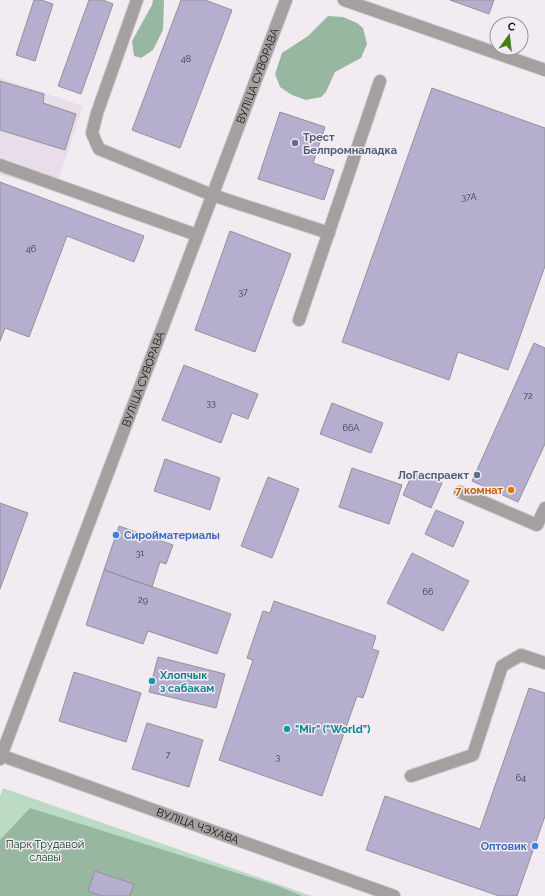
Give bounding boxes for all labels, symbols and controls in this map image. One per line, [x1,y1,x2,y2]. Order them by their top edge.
north arrow [489,16,529,56]
text: С [506,20,517,34]
street label: ВУЛІЦА СУВОРАВА [233,26,282,125]
house number: 48 [181,54,191,64]
place label: Трест Белпромналадка [303,131,397,157]
marker: Трест Белпромналадка [290,138,300,148]
house number: 37А [461,192,477,202]
house number: 46 [26,244,37,254]
house number: 37 [238,287,248,297]
street label: ВУЛІЦА СУВОРАВА [119,329,167,429]
house number: 72 [523,391,533,401]
house number: 33 [206,398,216,408]
house number: 66А [343,423,359,433]
place label: ЛоГаспраект [398,469,470,482]
marker: ЛоГаспраект [472,470,482,480]
place label: 7 комнат [455,484,504,497]
marker: 7 комнат [506,485,516,495]
place label: Сиройматериалы [124,529,220,542]
marker: Сиройматериалы [111,530,121,540]
house number: 31 [136,548,144,558]
house number: 66 [423,587,434,597]
house number: 29 [138,595,148,605]
place label: Хлопчык з сабакам [159,669,214,695]
marker: Хлопчык з сабакам [147,676,157,686]
place label: "Mir" ("World") [295,723,371,736]
marker: "Mir" ("World") [282,724,292,734]
house number: 7 [166,750,171,760]
house number: 3 [276,752,281,762]
house number: 64 [516,773,526,783]
street label: ВУЛІЦА ЧЭХАВА [155,805,241,847]
park label: Парк Трудавой славы [6,838,84,864]
place label: Оптовик [481,840,528,853]
marker: Оптовик [530,841,540,851]

